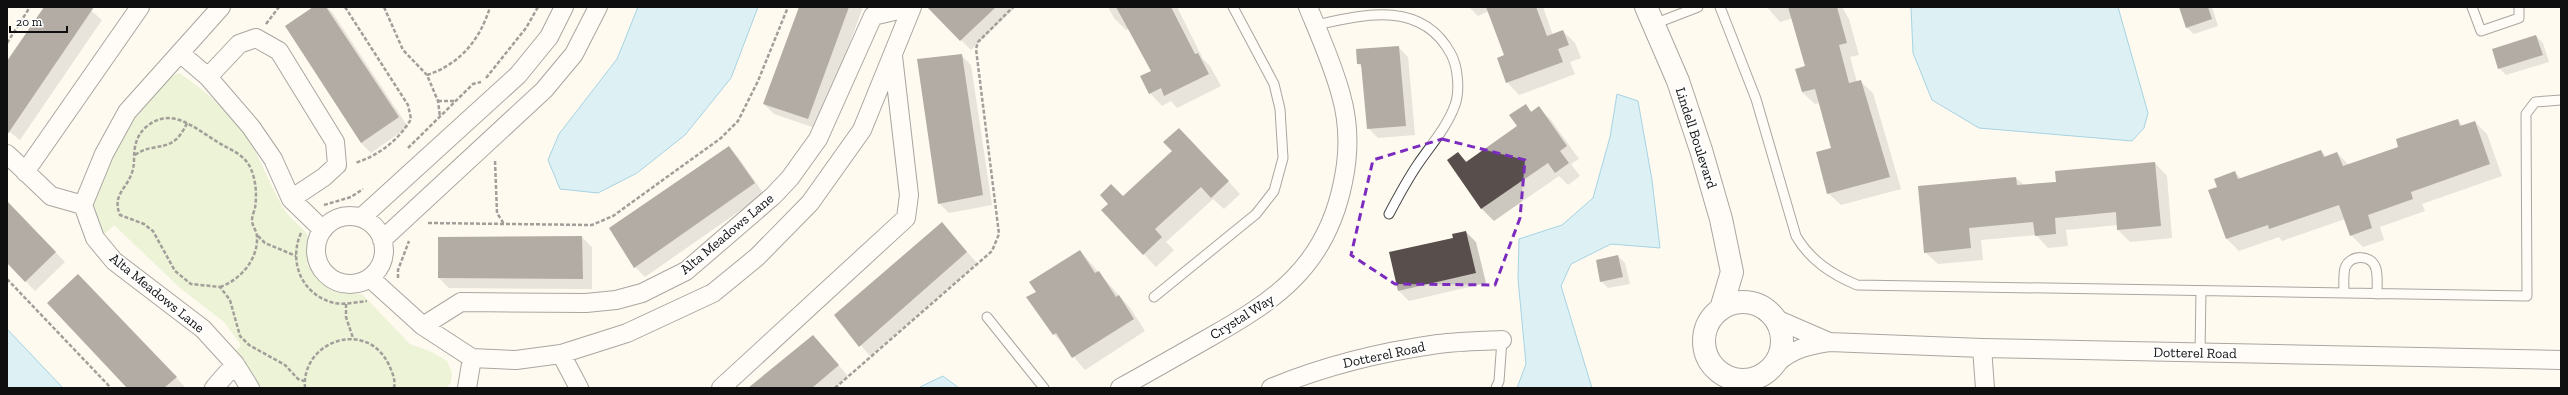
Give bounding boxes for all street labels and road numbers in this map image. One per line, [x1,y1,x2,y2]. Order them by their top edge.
street label: Lindell Boulevard [1672,85,1720,191]
street label: Alta Meadows Lane [677,190,778,278]
street label: Alta Meadows Lane [106,250,208,337]
street label: Crystal Way [1207,290,1278,343]
street label: Dotterel Road [1341,338,1427,372]
street label: Dotterel Road [2153,344,2237,362]

